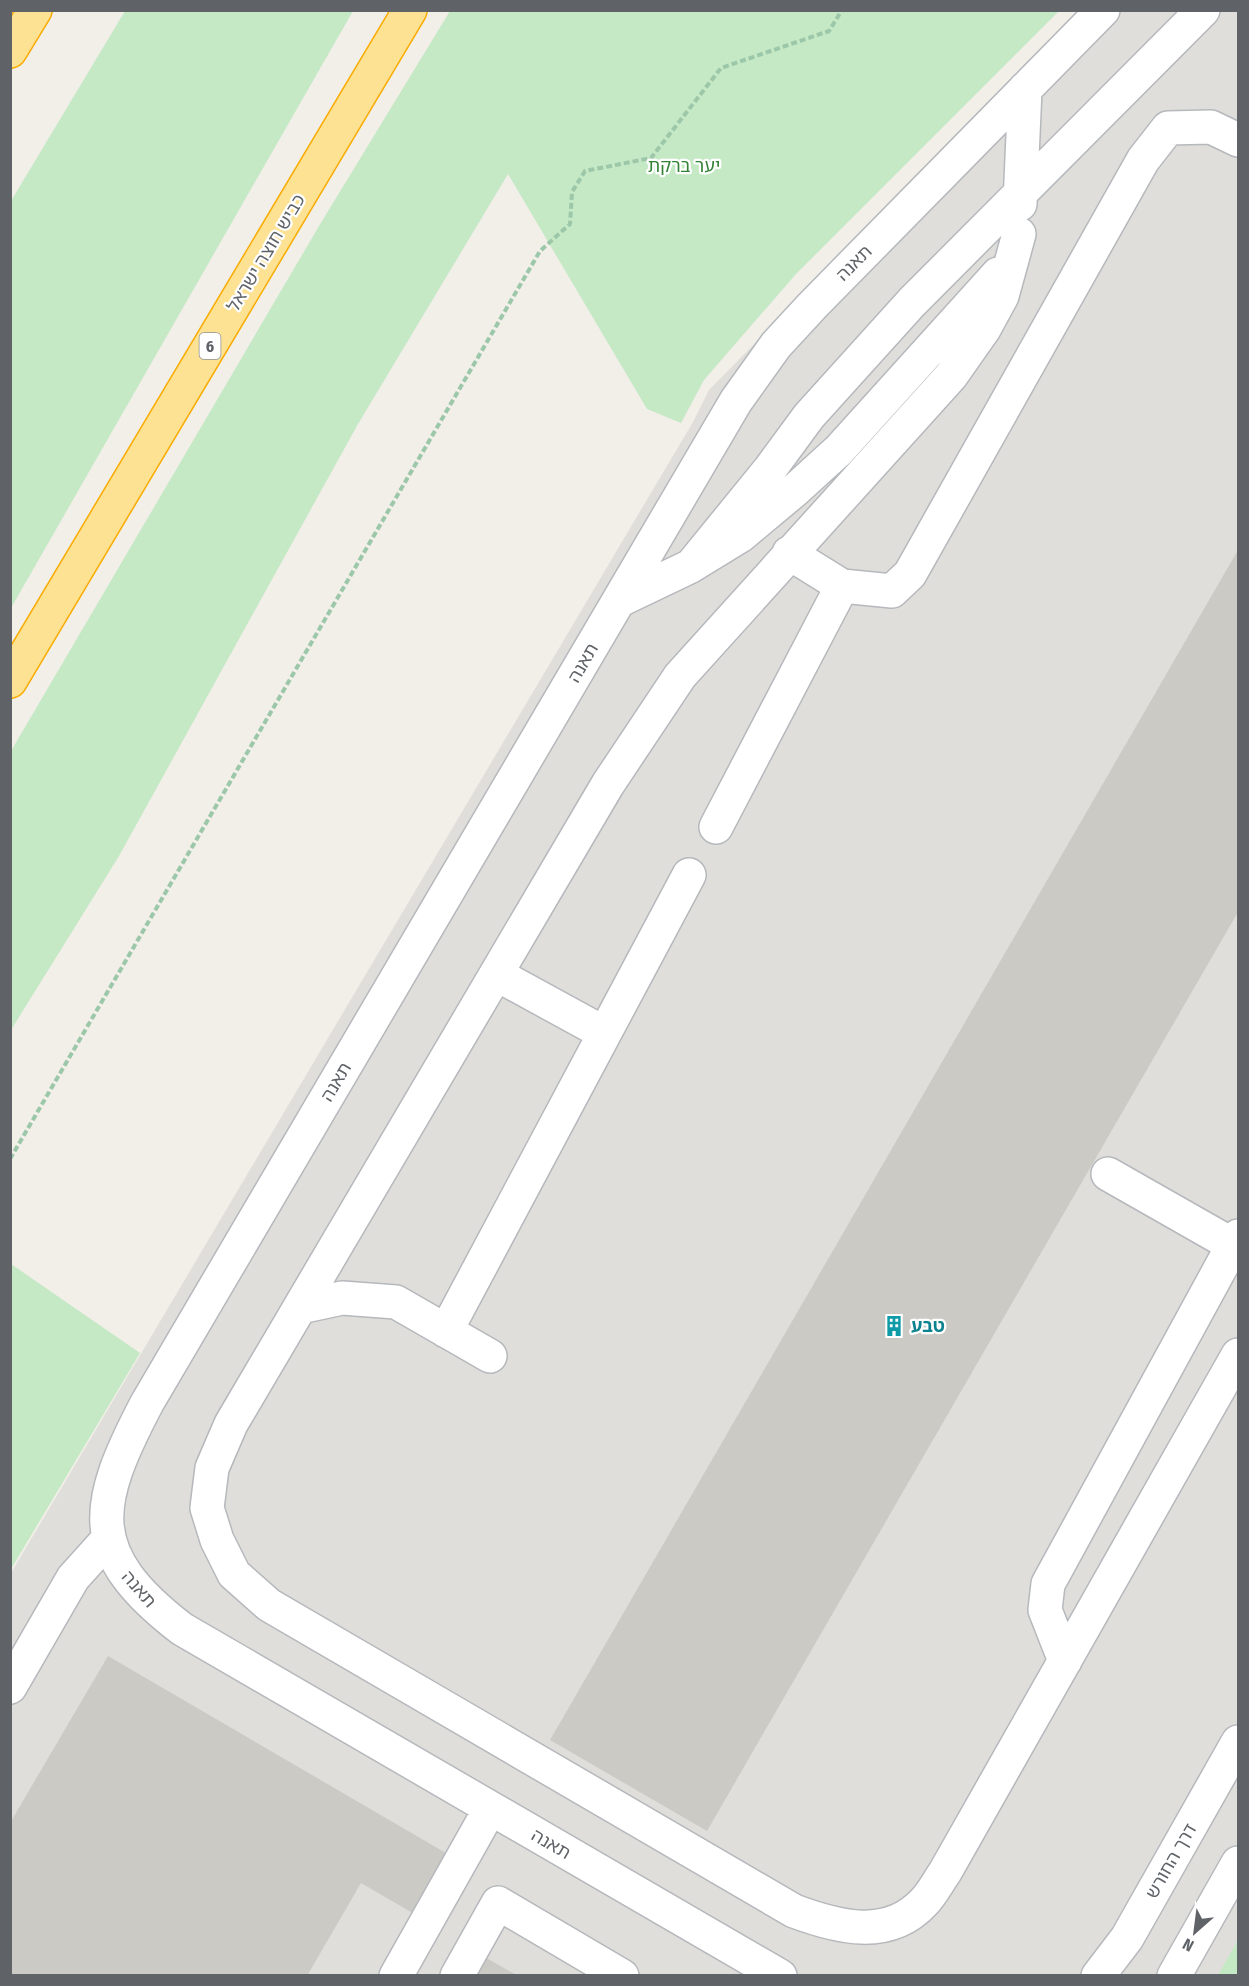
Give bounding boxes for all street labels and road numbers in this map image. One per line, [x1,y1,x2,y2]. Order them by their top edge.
street label: כביש חוצה ישראל [222,190,310,316]
street label: תאנה [831,240,877,286]
road number: 6 [200,333,220,359]
street label: תאנה [563,639,603,687]
street label: תאנה [316,1058,356,1106]
street label: תאנה [117,1566,161,1612]
street label: דרך החורש [1141,1819,1201,1903]
street label: תאנה [527,1824,575,1864]

